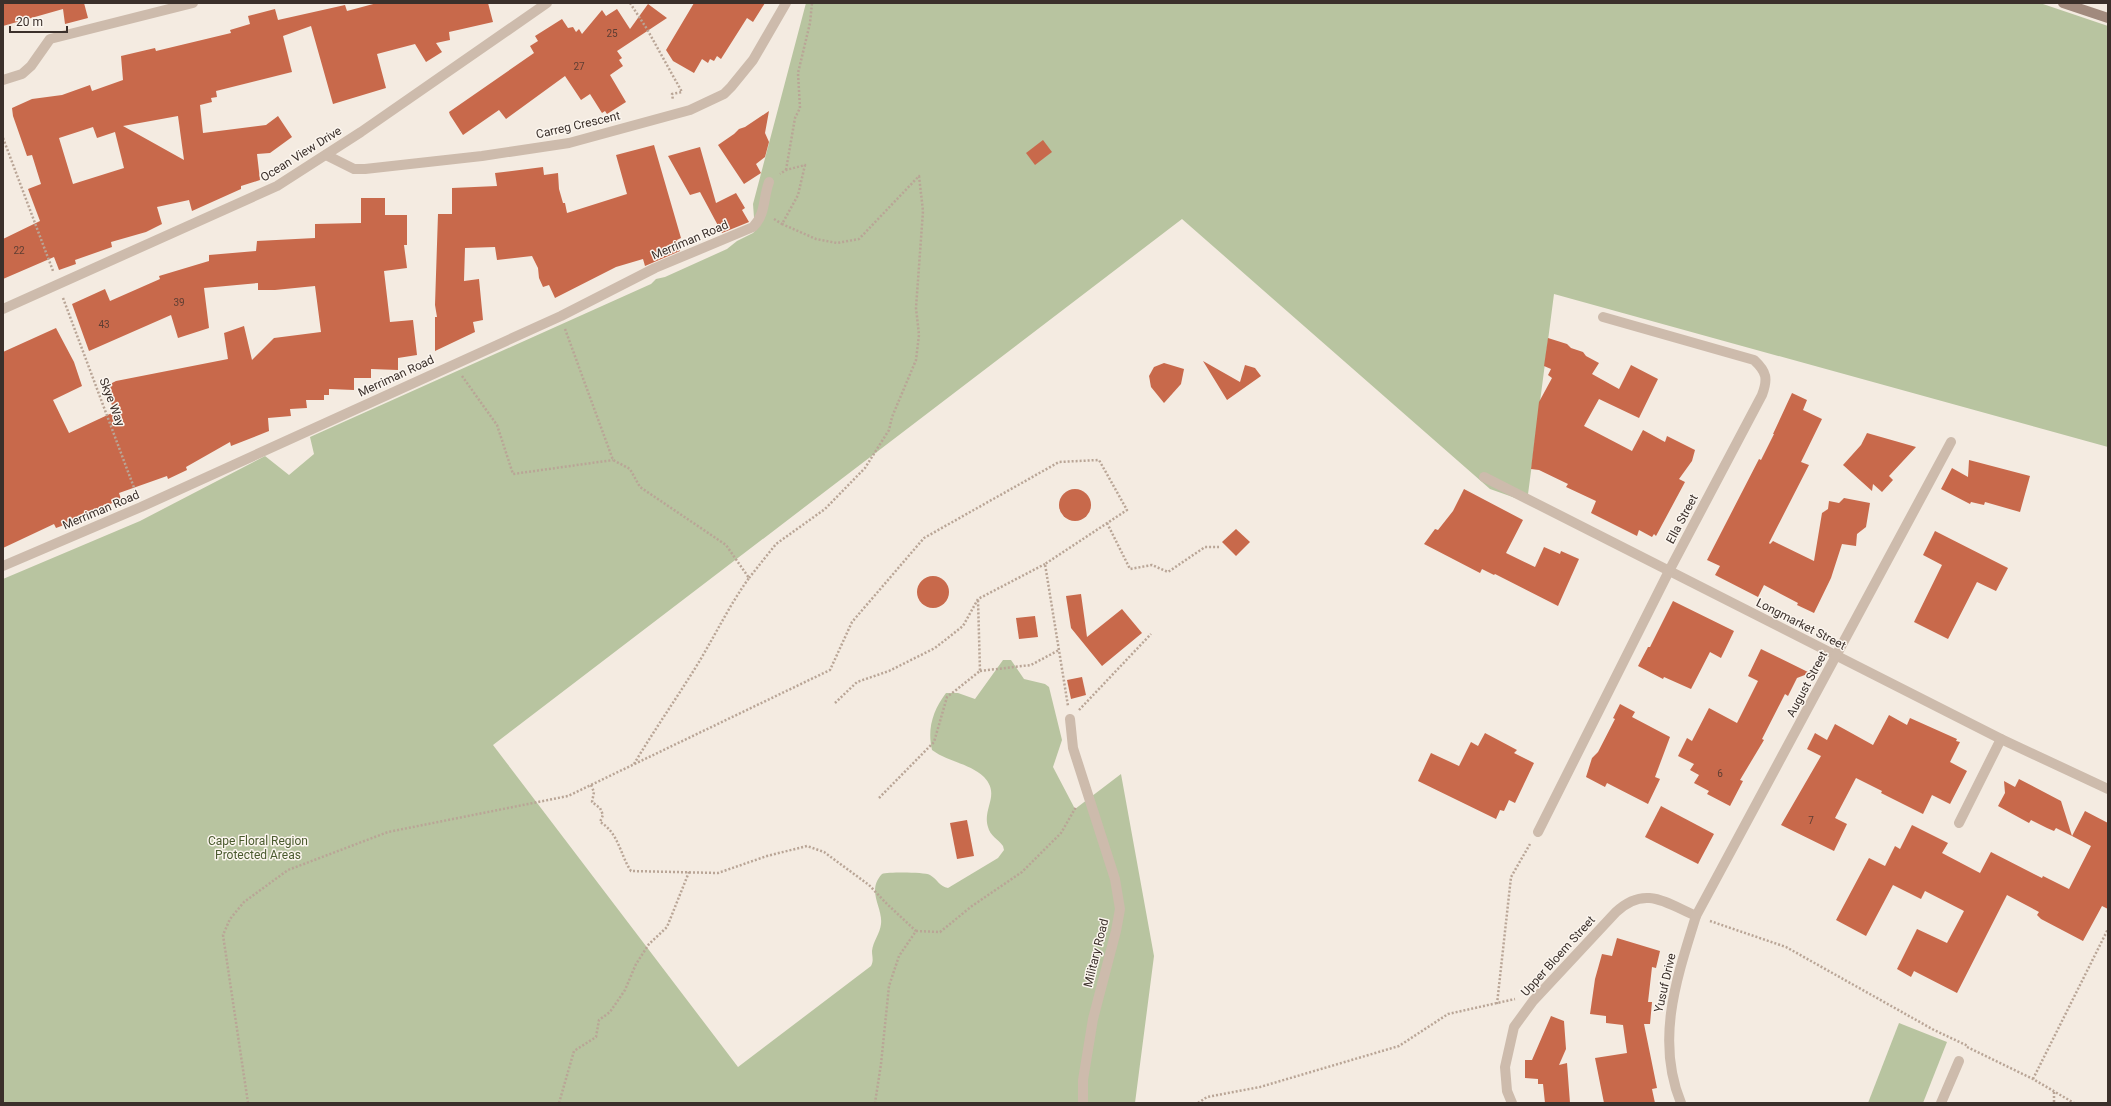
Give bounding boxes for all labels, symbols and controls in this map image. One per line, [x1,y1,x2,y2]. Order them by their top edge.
scale bar [10,8,67,34]
text: 20 m [16,15,43,29]
house number: 25 [606,28,618,39]
house number: 27 [573,61,585,72]
street label: Carreg Crescent [535,108,622,141]
street label: Ocean View Drive [258,123,344,185]
street label: Merriman Road [649,218,731,262]
house number: 22 [13,245,25,256]
house number: 39 [173,297,185,308]
house number: 43 [98,319,110,330]
street label: Merriman Road [356,352,436,400]
street label: Skye Way [96,376,128,428]
street label: Merriman Road [60,488,142,532]
street label: Ella Street [1663,492,1701,546]
street label: Longmarket Street [1754,595,1848,653]
street label: August Street [1784,649,1830,719]
house number: 6 [1717,768,1723,779]
house number: 7 [1808,815,1814,826]
park label: Cape Floral Region Protected Areas [208,834,308,862]
street label: Upper Bloem Street [1518,913,1598,999]
street label: Military Road [1081,917,1111,989]
street label: Yusuf Drive [1651,952,1679,1014]

